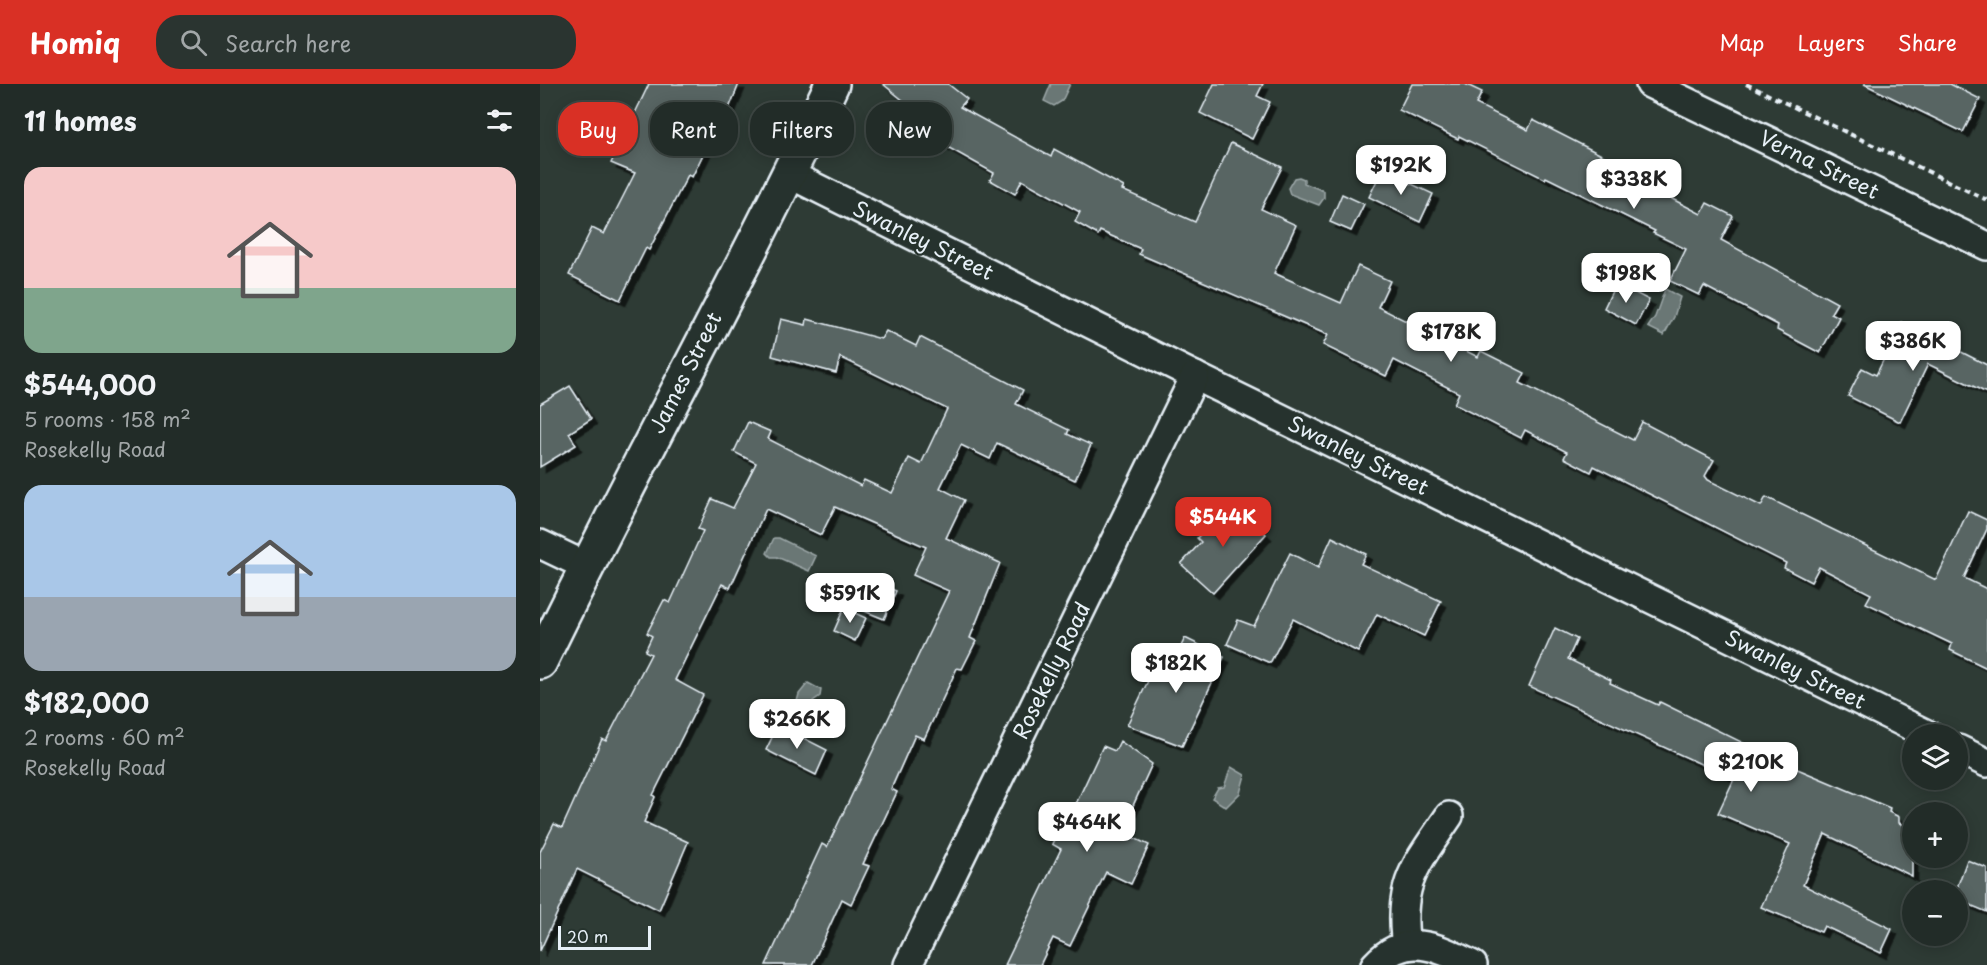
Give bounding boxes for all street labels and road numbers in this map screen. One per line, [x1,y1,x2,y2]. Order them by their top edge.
street label: Verna Street [1755,120,1885,206]
street label: Swanley Street [848,191,1000,287]
street label: James Street [640,306,729,439]
street label: Swanley Street [1283,406,1435,502]
street label: Rosekelly Road [1003,596,1097,744]
street label: Swanley Street [1720,620,1872,716]

